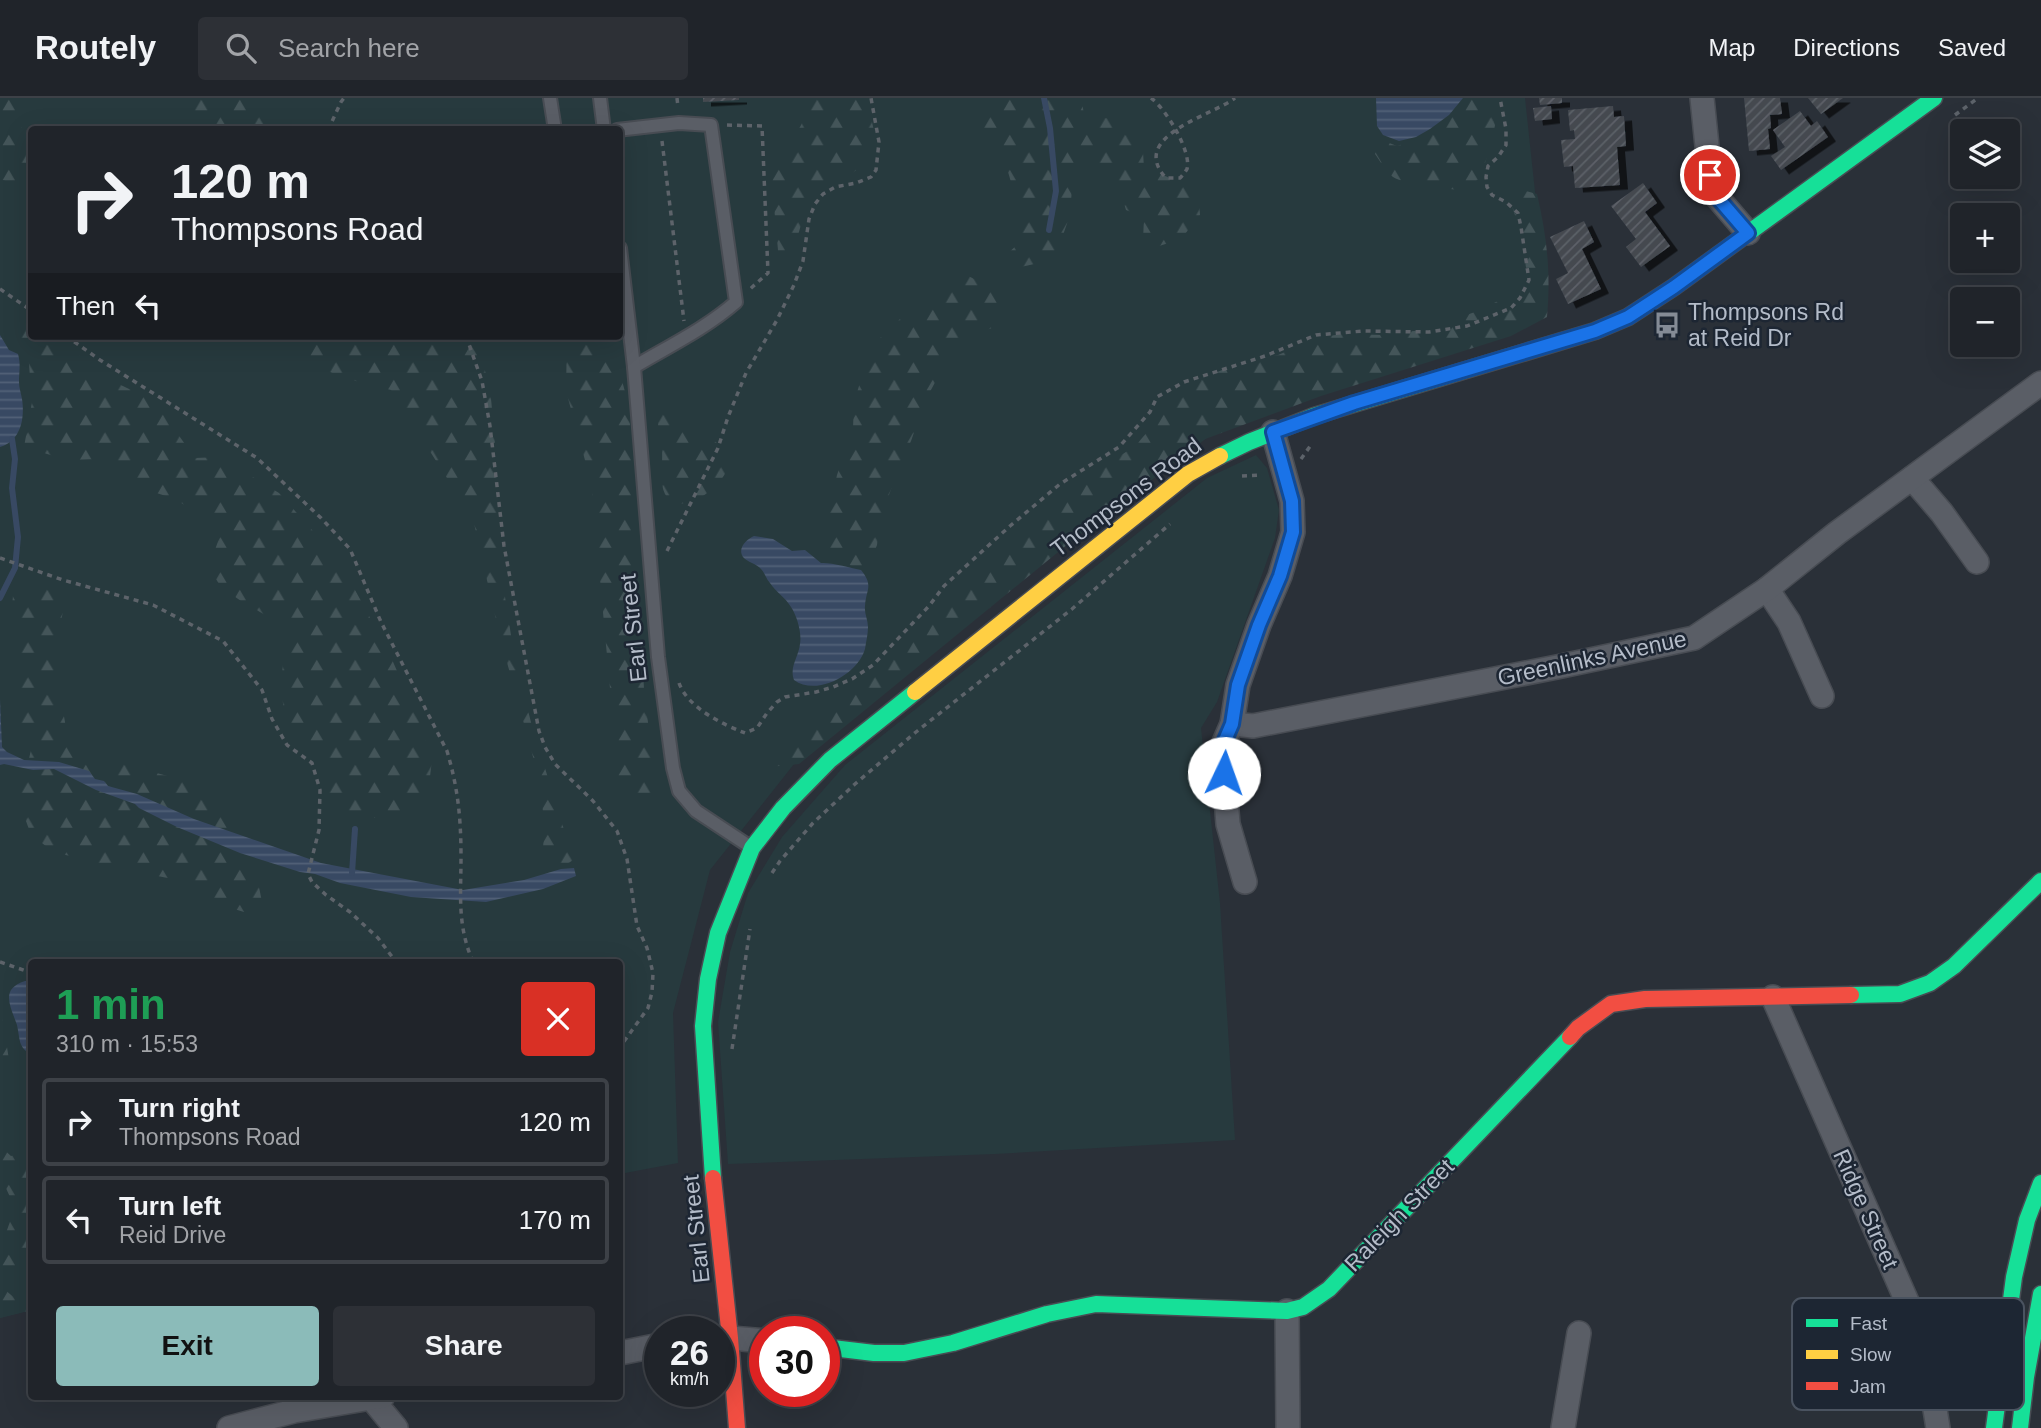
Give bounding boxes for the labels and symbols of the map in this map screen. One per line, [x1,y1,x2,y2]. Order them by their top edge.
pin [1680,145,1740,205]
place label: Thompsons Rd at Reid Dr [1688,299,1844,351]
bus stop icon: Thompsons Rd at Reid Dr [1652,310,1682,340]
street label: Thompsons Road [1046,432,1206,562]
street label: Earl Street [614,572,652,683]
street label: Greenlinks Avenue [1495,625,1689,691]
position arrow [1187,736,1261,810]
street label: Ridge Street [1828,1145,1904,1273]
street label: Raleigh Street [1339,1153,1459,1276]
street label: Earl Street [677,1173,715,1284]
legend [1792,1298,2024,1410]
text: Fast [1850,1313,1888,1334]
speed limit sign: 30 [749,1316,840,1407]
text: Slow [1850,1344,1891,1365]
text: Jam [1850,1376,1886,1397]

